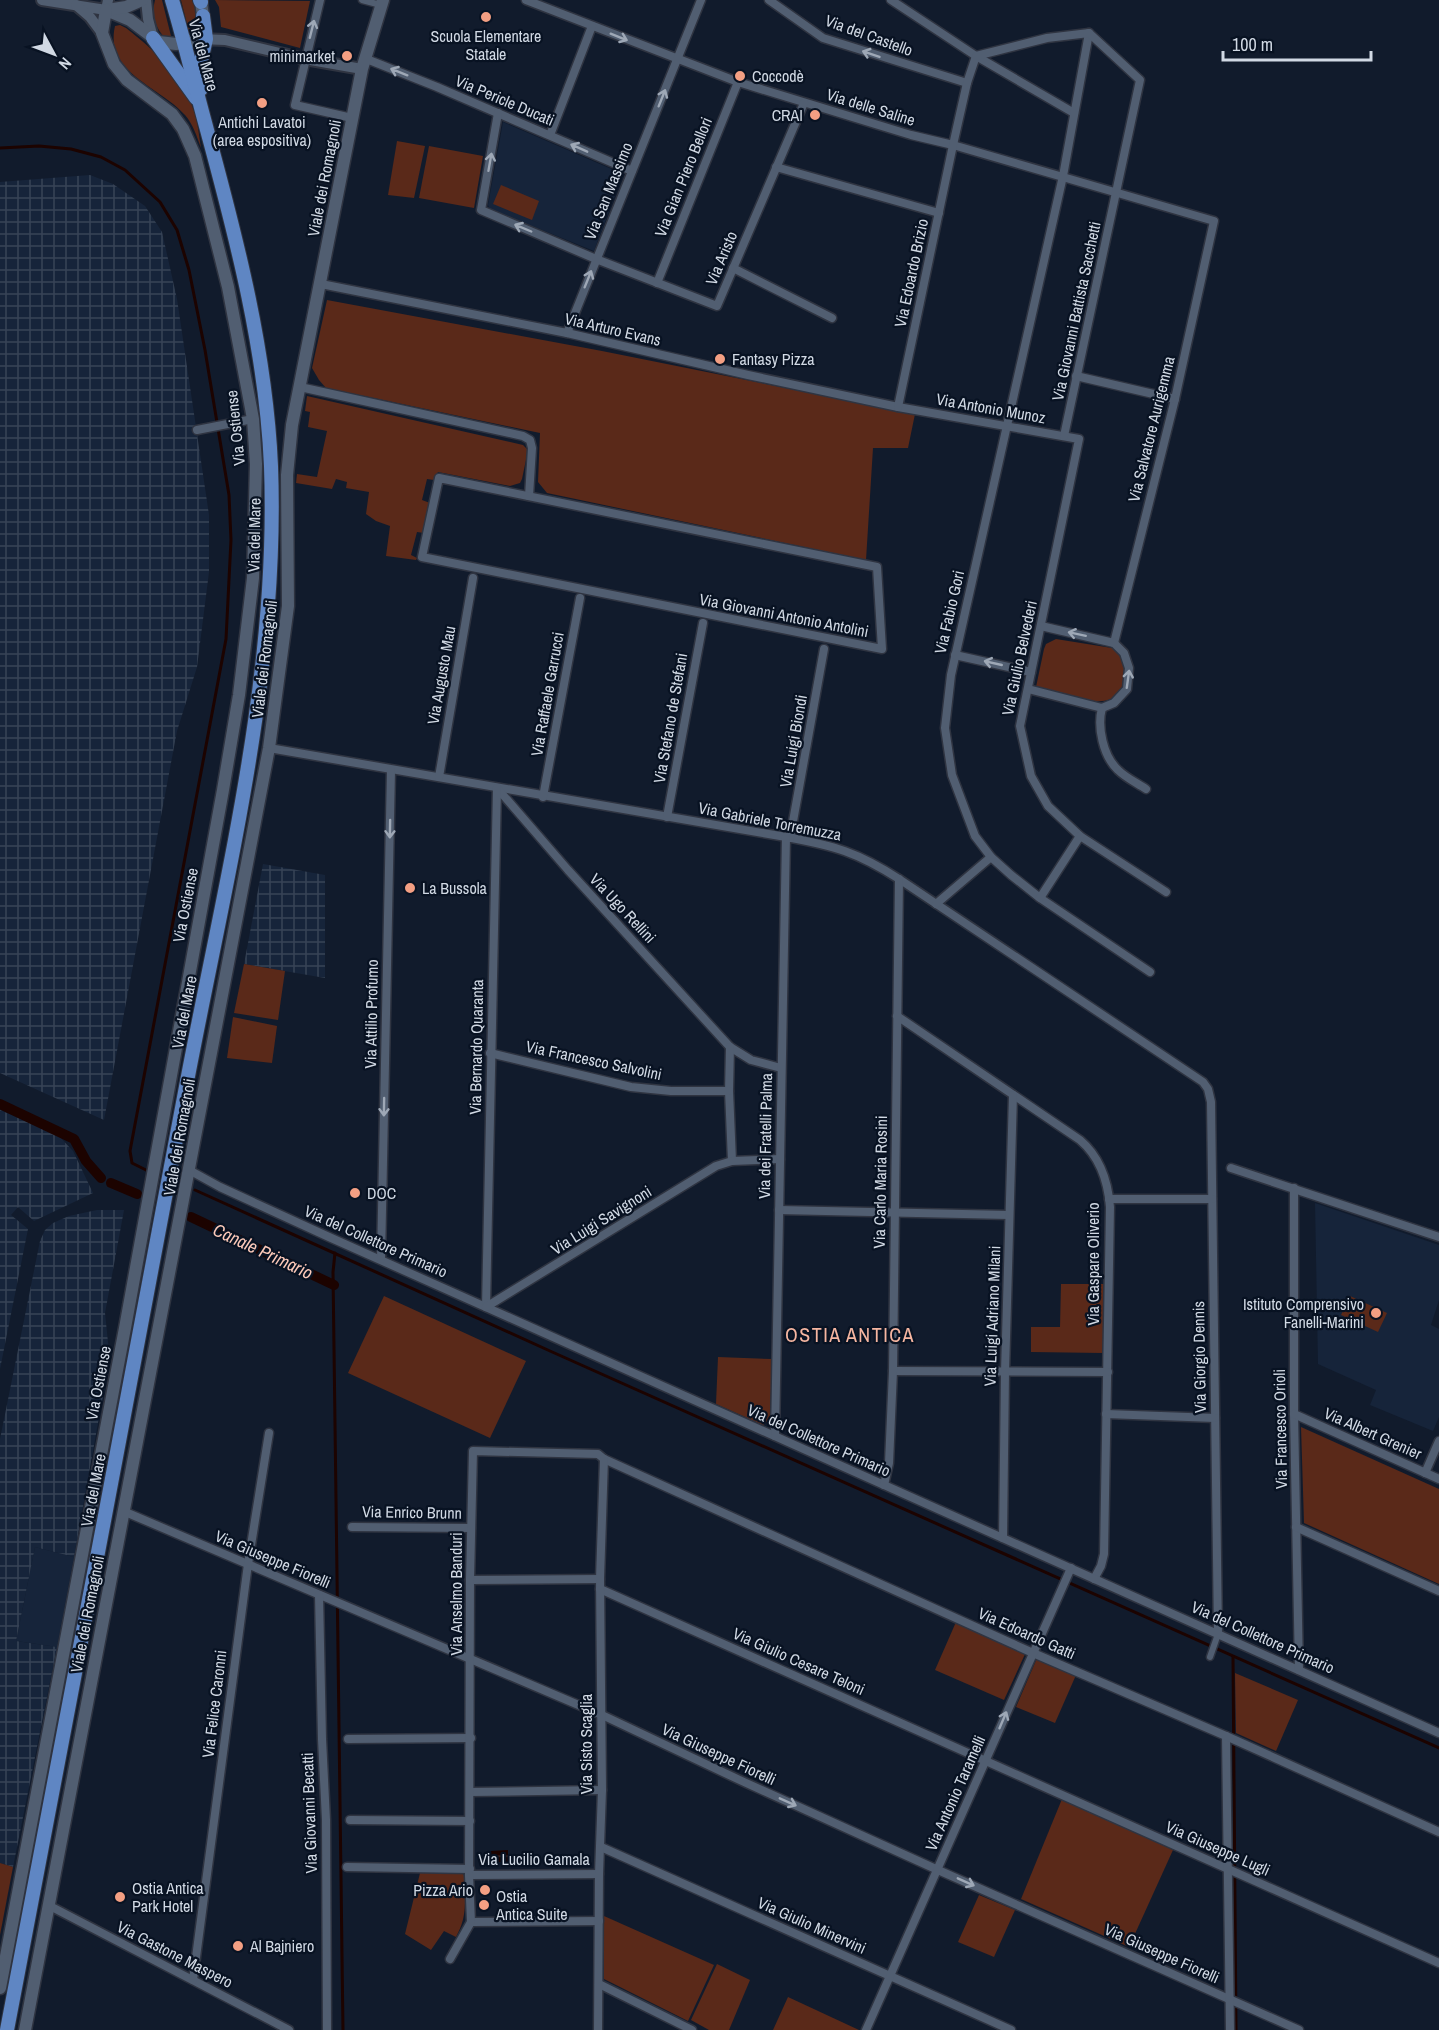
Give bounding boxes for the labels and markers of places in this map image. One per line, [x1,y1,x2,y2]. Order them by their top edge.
marker: Scuola Elementare Statale [479,10,493,24]
place label: Scuola Elementare Statale [431,25,541,65]
place label: minimarket [269,45,335,67]
marker: minimarket [340,49,354,63]
place label: Coccodè [752,65,804,87]
marker: Coccodè [733,69,747,83]
marker: Antichi Lavatoi (area espositiva) [255,96,269,110]
place label: CRAI [772,104,803,126]
marker: CRAI [808,108,822,122]
place label: Antichi Lavatoi (area espositiva) [213,111,311,151]
place label: Fantasy Pizza [732,348,815,370]
marker: Fantasy Pizza [713,352,727,366]
place label: La Bussola [422,877,488,899]
marker: La Bussola [403,881,417,895]
place label: DOC [367,1182,396,1204]
marker: DOC [348,1186,362,1200]
place label: Istituto Comprensivo Fanelli-Marini [1243,1293,1364,1333]
marker: Istituto Comprensivo Fanelli-Marini [1369,1306,1383,1320]
place label: Ostia Antica Park Hotel [132,1877,204,1917]
place label: Pizza Ario [413,1879,473,1901]
marker: Pizza Ario [478,1883,492,1897]
place label: Ostia Antica Suite [495,1885,568,1925]
marker: Ostia Antica Park Hotel [113,1890,127,1904]
marker: Ostia Antica Suite [477,1898,491,1912]
place label: Al Bajniero [249,1935,314,1957]
marker: Al Bajniero [231,1939,245,1953]

